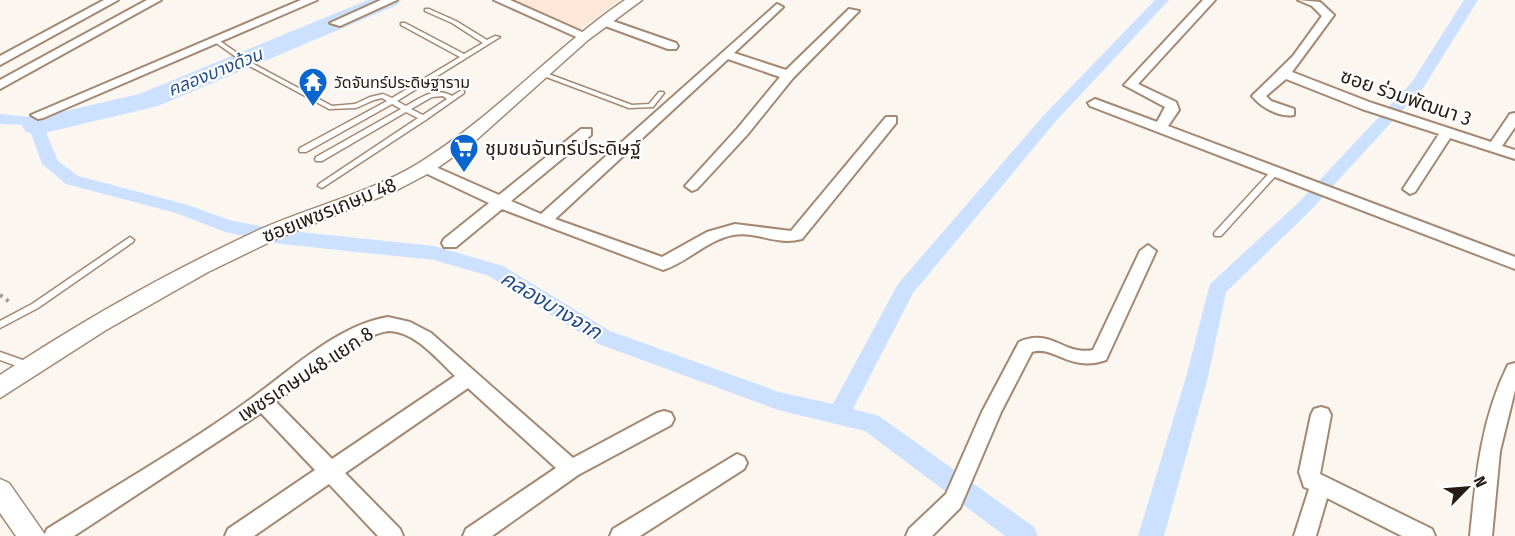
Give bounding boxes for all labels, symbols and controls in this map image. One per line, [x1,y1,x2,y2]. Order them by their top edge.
water label: คลองบางด้วน [164,43,266,101]
street label: ซอย ร่วมพัฒนา 3 [1337,63,1475,131]
temple icon: วัดจันทร์ประดิษฐาราม [297,66,329,108]
place label: วัดจันทร์ประดิษฐาราม [334,73,470,92]
supermarket icon: ชุมชนจันทร์ประดิษฐ์ [448,132,480,174]
place label: ชุมชนจันทร์ประดิษฐ์ [485,136,641,160]
street label: ซอยเพชรเกษม 48 [259,172,399,248]
water label: คลองบางจาก [496,265,607,346]
street label: เพชรเกษม48 แยก 8 [233,321,377,427]
north arrow [1437,458,1497,518]
text: N [1470,474,1491,490]

